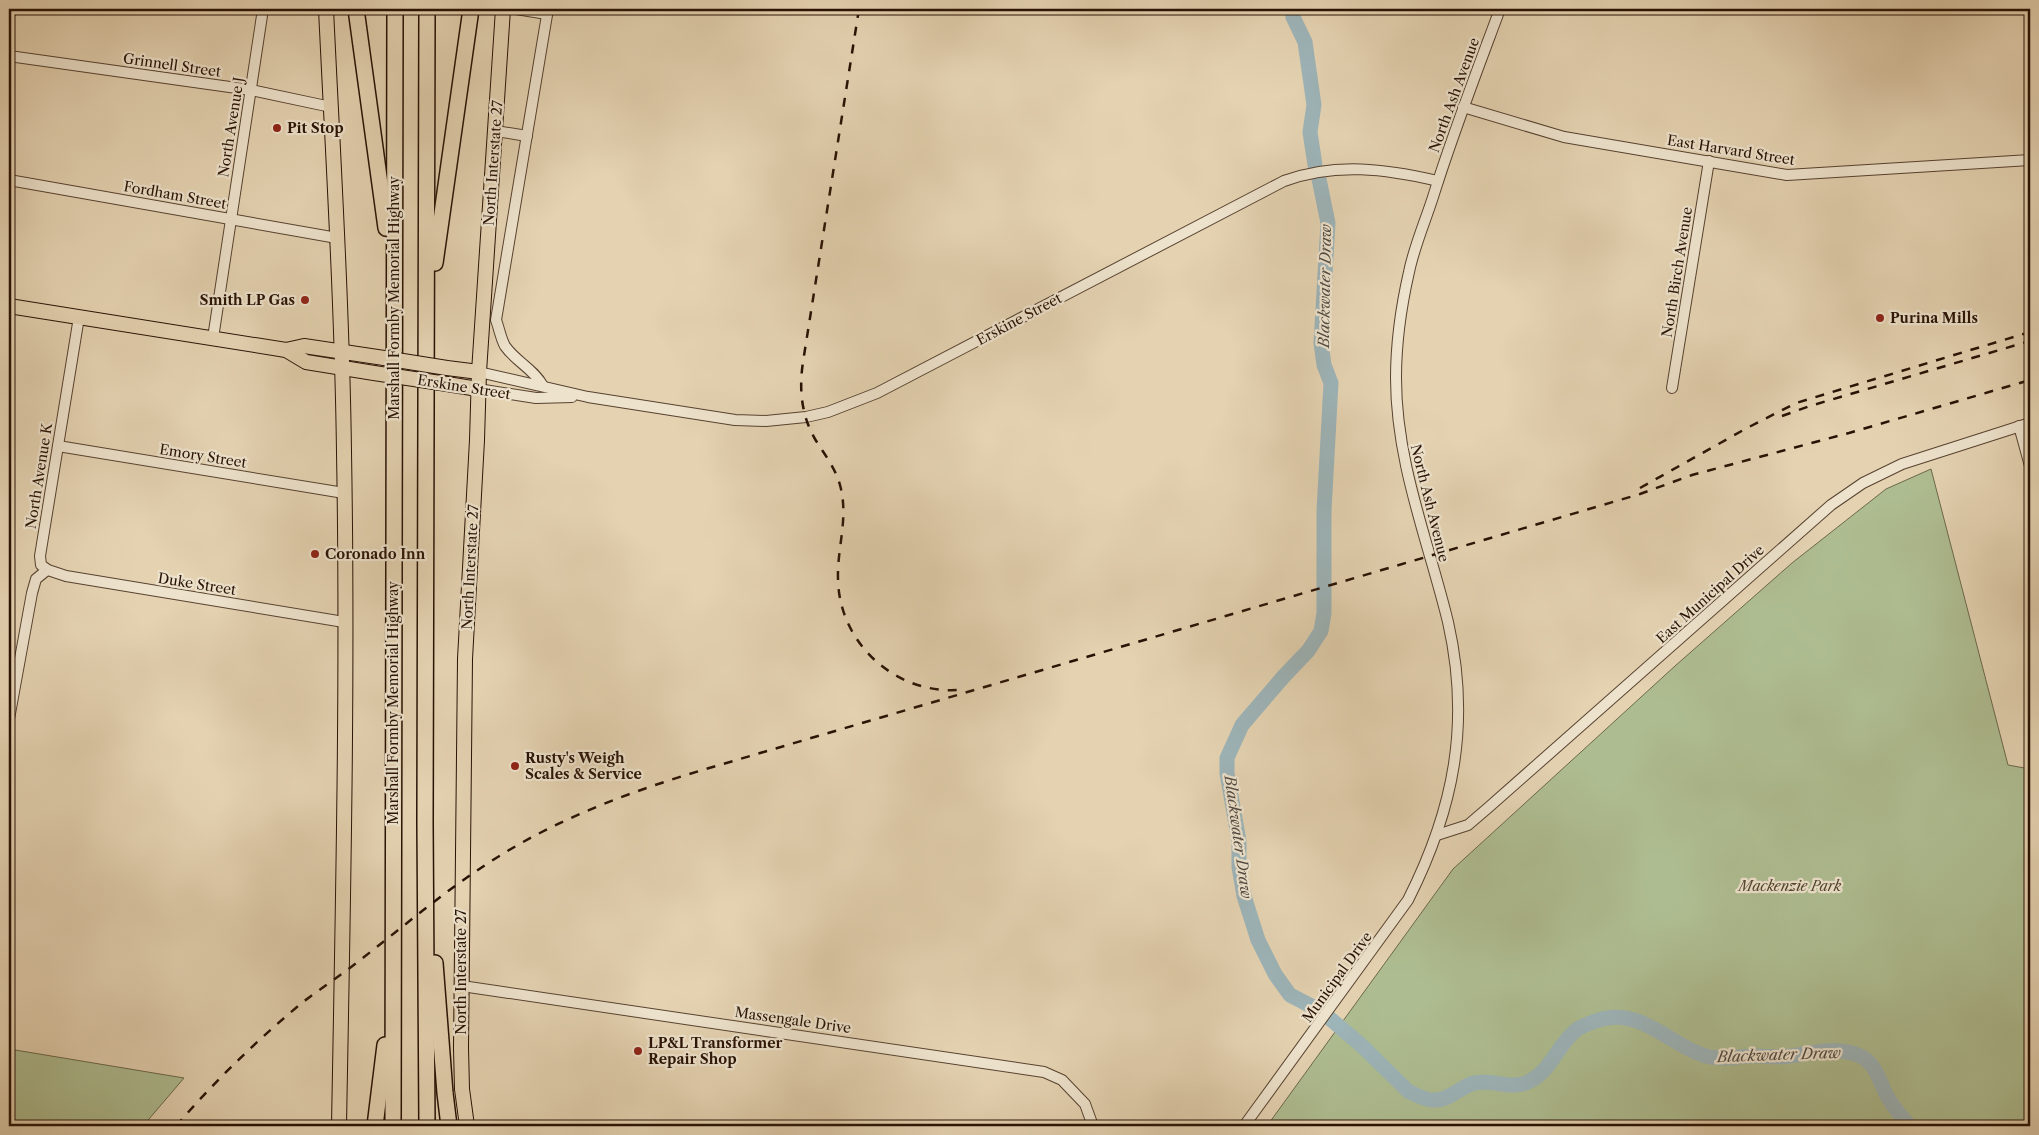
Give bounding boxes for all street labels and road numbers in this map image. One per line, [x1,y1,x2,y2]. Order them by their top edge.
street label: North Ash Avenue [1425,35,1483,155]
street label: Grinnell Street [122,49,222,81]
street label: North Avenue J [214,76,248,178]
street label: North Interstate 27 [480,100,506,226]
street label: East Harvard Street [1666,131,1796,169]
street label: Marshall Formby Memorial Highway [385,176,403,420]
street label: Fordham Street [122,177,228,213]
street label: North Birch Avenue [1658,205,1696,339]
street label: Erskine Street [973,289,1065,349]
street label: Erskine Street [416,371,512,403]
street label: North Avenue K [22,421,56,530]
street label: Emory Street [158,440,248,472]
street label: North Ash Avenue [1407,442,1453,564]
street label: North Interstate 27 [458,504,482,630]
street label: East Municipal Drive [1652,541,1768,647]
street label: Duke Street [157,569,237,599]
street label: Marshall Formby Memorial Highway [384,581,402,825]
street label: North Interstate 27 [452,909,470,1035]
street label: Municipal Drive [1298,928,1376,1026]
street label: Massengale Drive [734,1003,852,1037]

